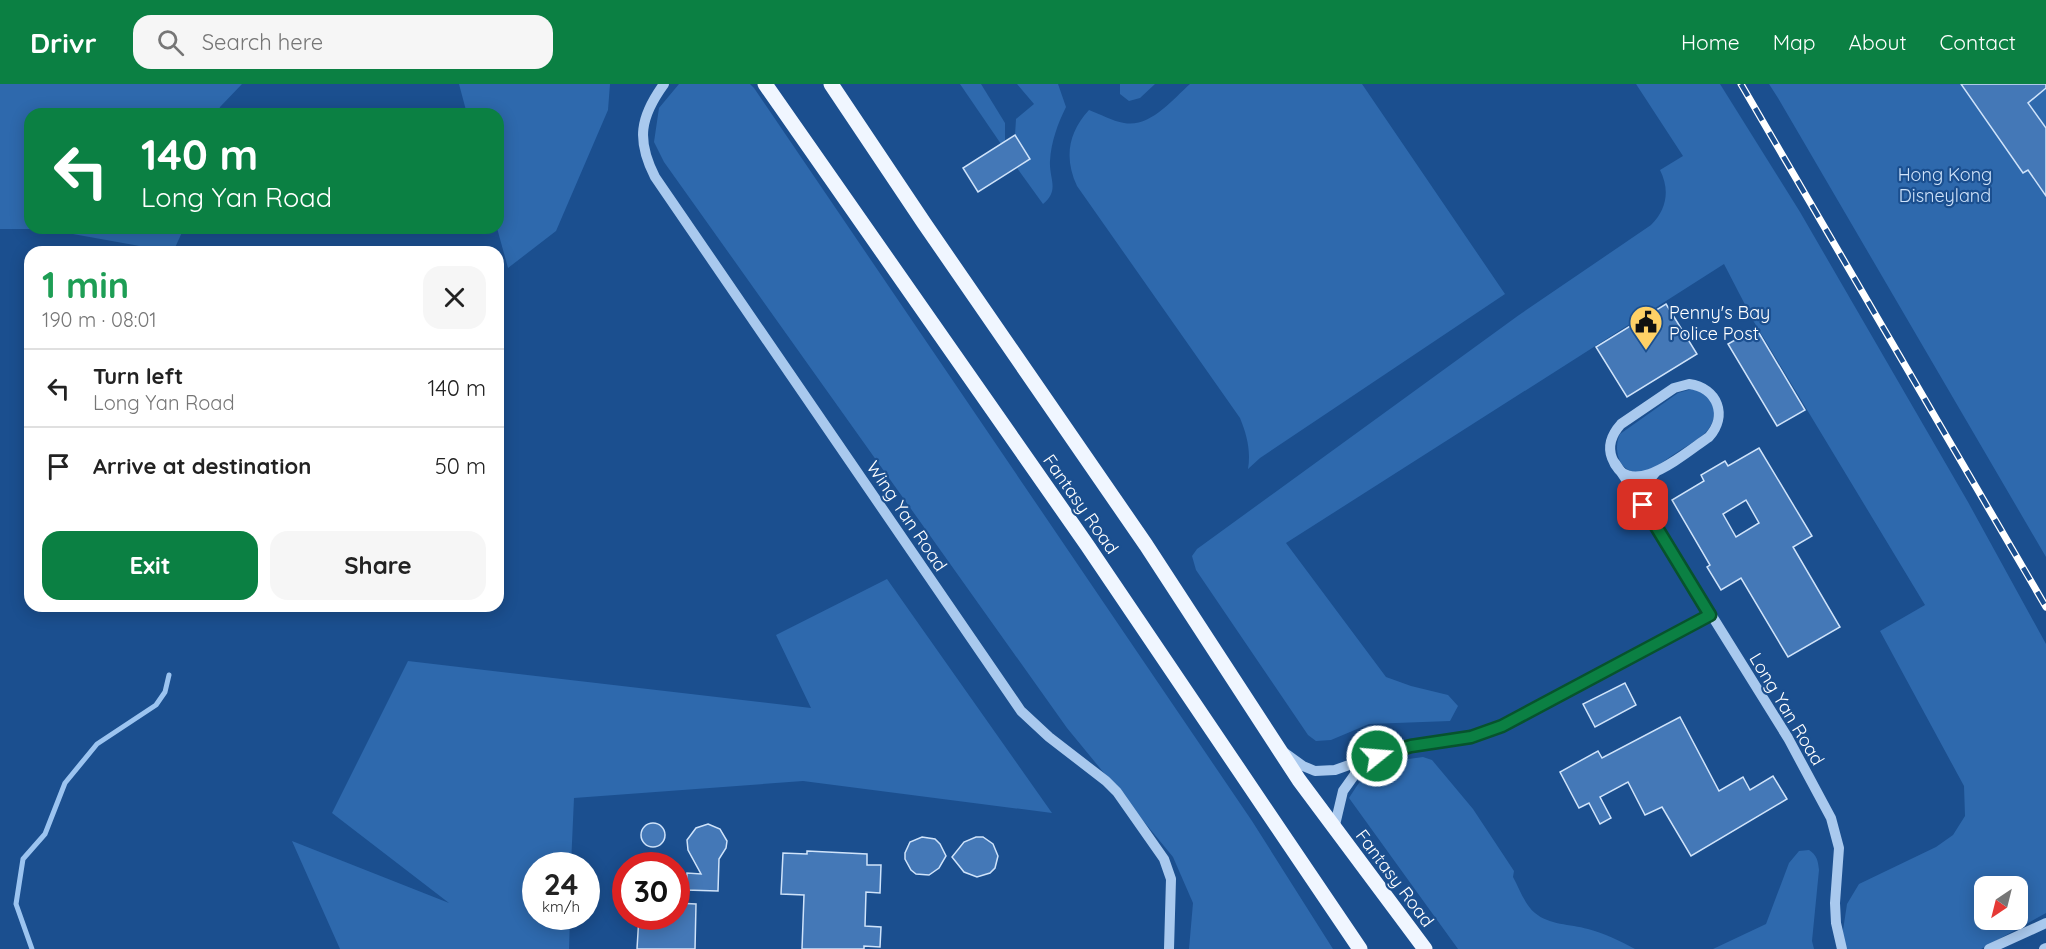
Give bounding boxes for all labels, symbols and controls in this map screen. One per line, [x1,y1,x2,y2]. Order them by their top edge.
search box [133,15,553,69]
text: Drivr [30,25,97,60]
icon: search [154,26,187,59]
text: Search here [202,28,323,56]
text: Home [1681,29,1740,55]
text: Map [1773,29,1816,55]
text: About [1849,29,1907,55]
text: Contact [1940,29,2016,55]
text: 140 m [141,128,258,181]
icon: left [42,132,120,210]
park label: Hong Kong Disneyland [1898,163,1992,207]
text: Long Yan Road [141,180,332,214]
text: 1 min [42,262,129,307]
button: close [423,266,486,329]
place label: Penny's Bay Police Post [1669,301,1770,345]
public building icon: Penny's Bay Police Post [1628,304,1664,351]
text: 190 m · 08:01 [42,307,157,332]
text: Turn left [93,362,183,390]
icon: left [42,372,75,405]
text: 140 m [427,374,486,402]
text: Long Yan Road [93,390,235,415]
icon: arrive [42,450,75,483]
street label: Fantasy Road [1038,450,1124,558]
text: Arrive at destination [93,452,311,480]
text: 50 m [435,452,486,480]
street label: Wing Yan Road [862,456,952,576]
pin [1617,479,1668,530]
icon: arrive [1626,488,1659,521]
button: Exit [42,531,258,600]
button: Share [270,531,486,600]
street label: Long Yan Road [1744,648,1830,770]
position arrow [1345,724,1409,788]
street label: Fantasy Road [1351,825,1439,931]
speed limit sign: 30 [612,852,690,930]
text: 24 [544,865,578,903]
north arrow [1974,876,2028,930]
map controls [1974,876,2028,930]
text: km/h [542,897,580,916]

